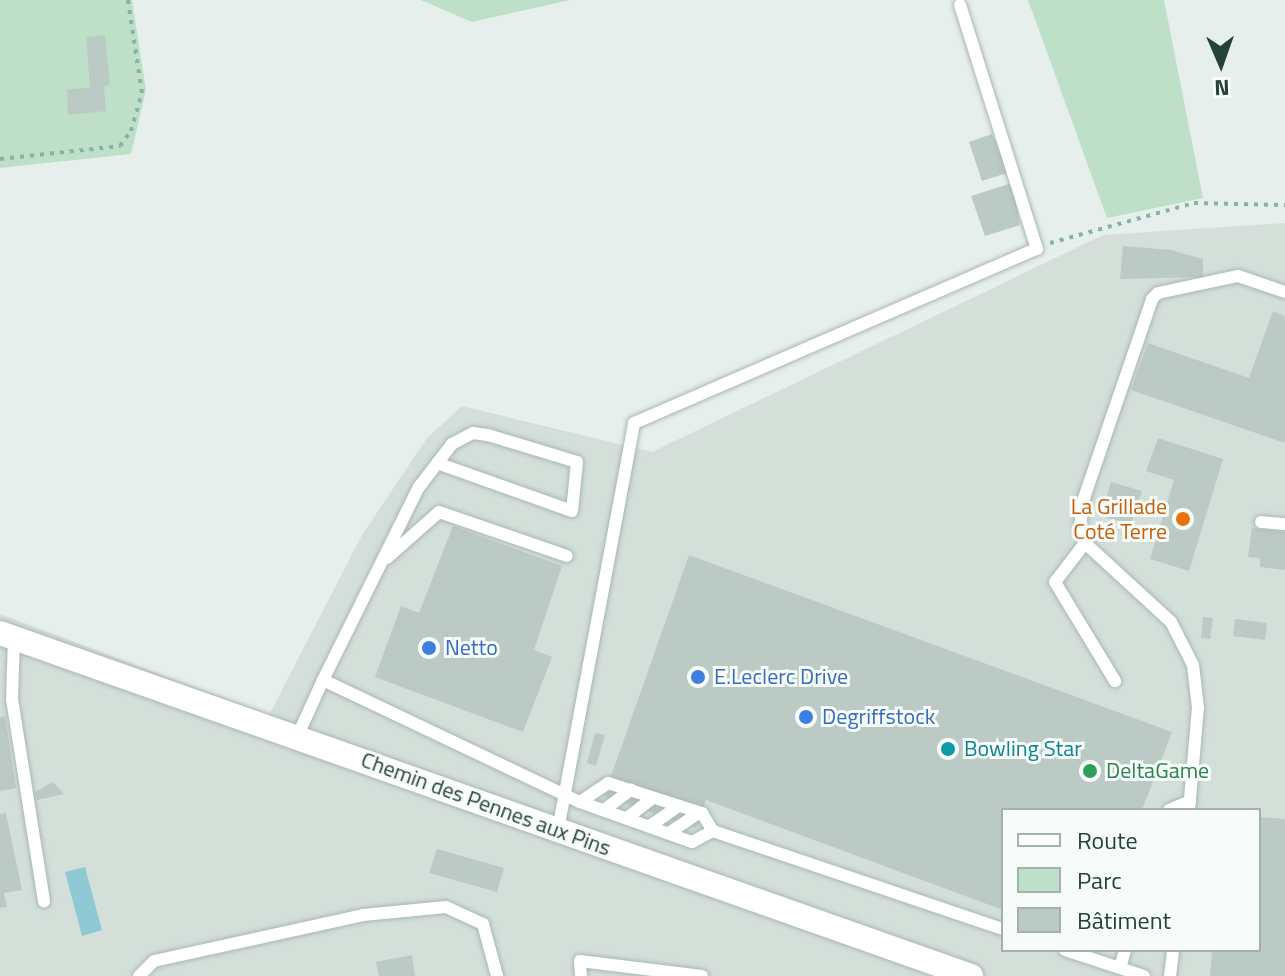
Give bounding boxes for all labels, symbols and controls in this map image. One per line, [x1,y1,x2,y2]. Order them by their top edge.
north arrow [1181,24,1261,104]
text: N [1214,71,1230,105]
place label: La Grillade Coté Terre [1071,493,1167,544]
marker: La Grillade Coté Terre [1174,510,1192,528]
place label: Netto [445,635,498,661]
marker: Netto [420,639,438,657]
place label: E.Leclerc Drive [714,664,848,690]
marker: E.Leclerc Drive [689,668,707,686]
place label: Degriffstock [822,704,935,730]
marker: Degriffstock [797,708,815,726]
place label: Bowling Star [964,736,1082,762]
marker: Bowling Star [939,740,957,758]
street label: Chemin des Pennes aux Pins [358,746,614,862]
place label: DeltaGame [1106,758,1209,784]
marker: DeltaGame [1081,762,1099,780]
legend [1001,808,1261,952]
text: Route [1077,822,1138,858]
text: Parc [1077,862,1122,898]
text: Bâtiment [1077,902,1171,938]

